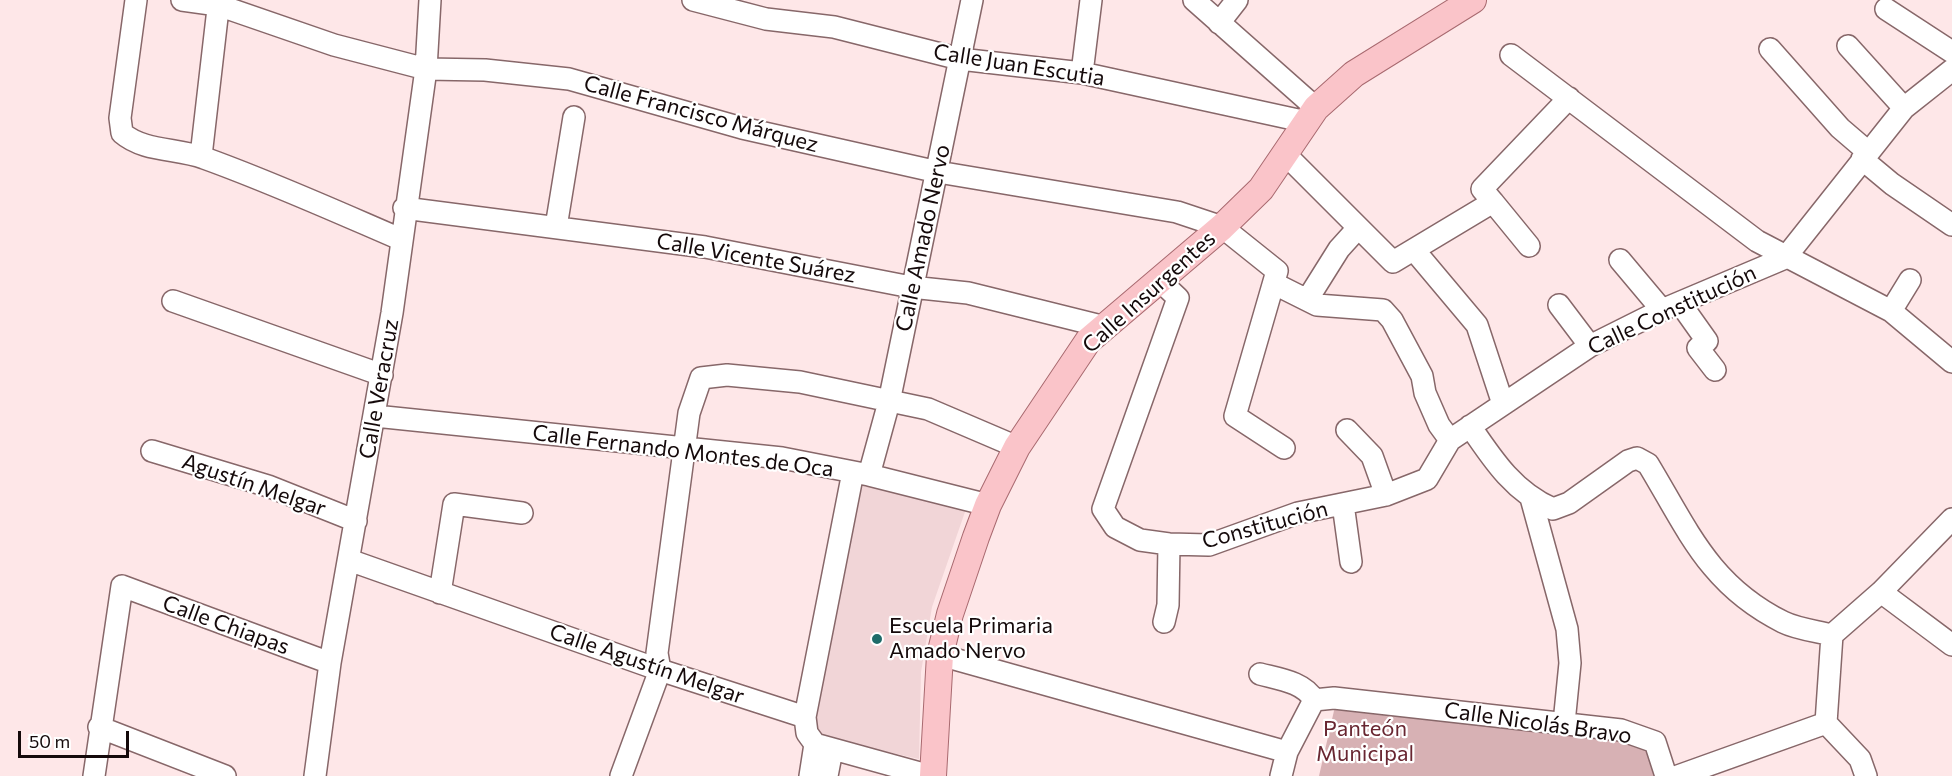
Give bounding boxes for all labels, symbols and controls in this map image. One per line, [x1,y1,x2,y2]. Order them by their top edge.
street label: Calle Juan Escutia [932,38,1106,92]
street label: Calle Francisco Márquez [581,70,821,158]
street label: Calle Amado Nervo [890,142,956,334]
street label: Calle Insurgentes [1077,225,1221,359]
street label: Calle Vicente Suárez [654,227,858,289]
street label: Calle Constitución [1584,259,1760,361]
street label: Calle Veracruz [354,317,404,461]
street label: Calle Fernando Montes de Oca [531,419,835,483]
street label: Agustín Melgar [179,448,329,522]
street label: Constitución [1199,496,1331,554]
street label: Calle Chiapas [159,590,293,660]
place label: Escuela Primaria Amado Nervo [889,613,1053,664]
street label: Calle Agustín Melgar [546,618,748,710]
marker: Escuela Primaria Amado Nervo [870,632,884,646]
street label: Calle Nicolás Bravo [1443,697,1633,749]
park label: Panteón Municipal [1316,716,1414,768]
scale bar [21,719,132,757]
text: 50 m [29,730,70,752]

